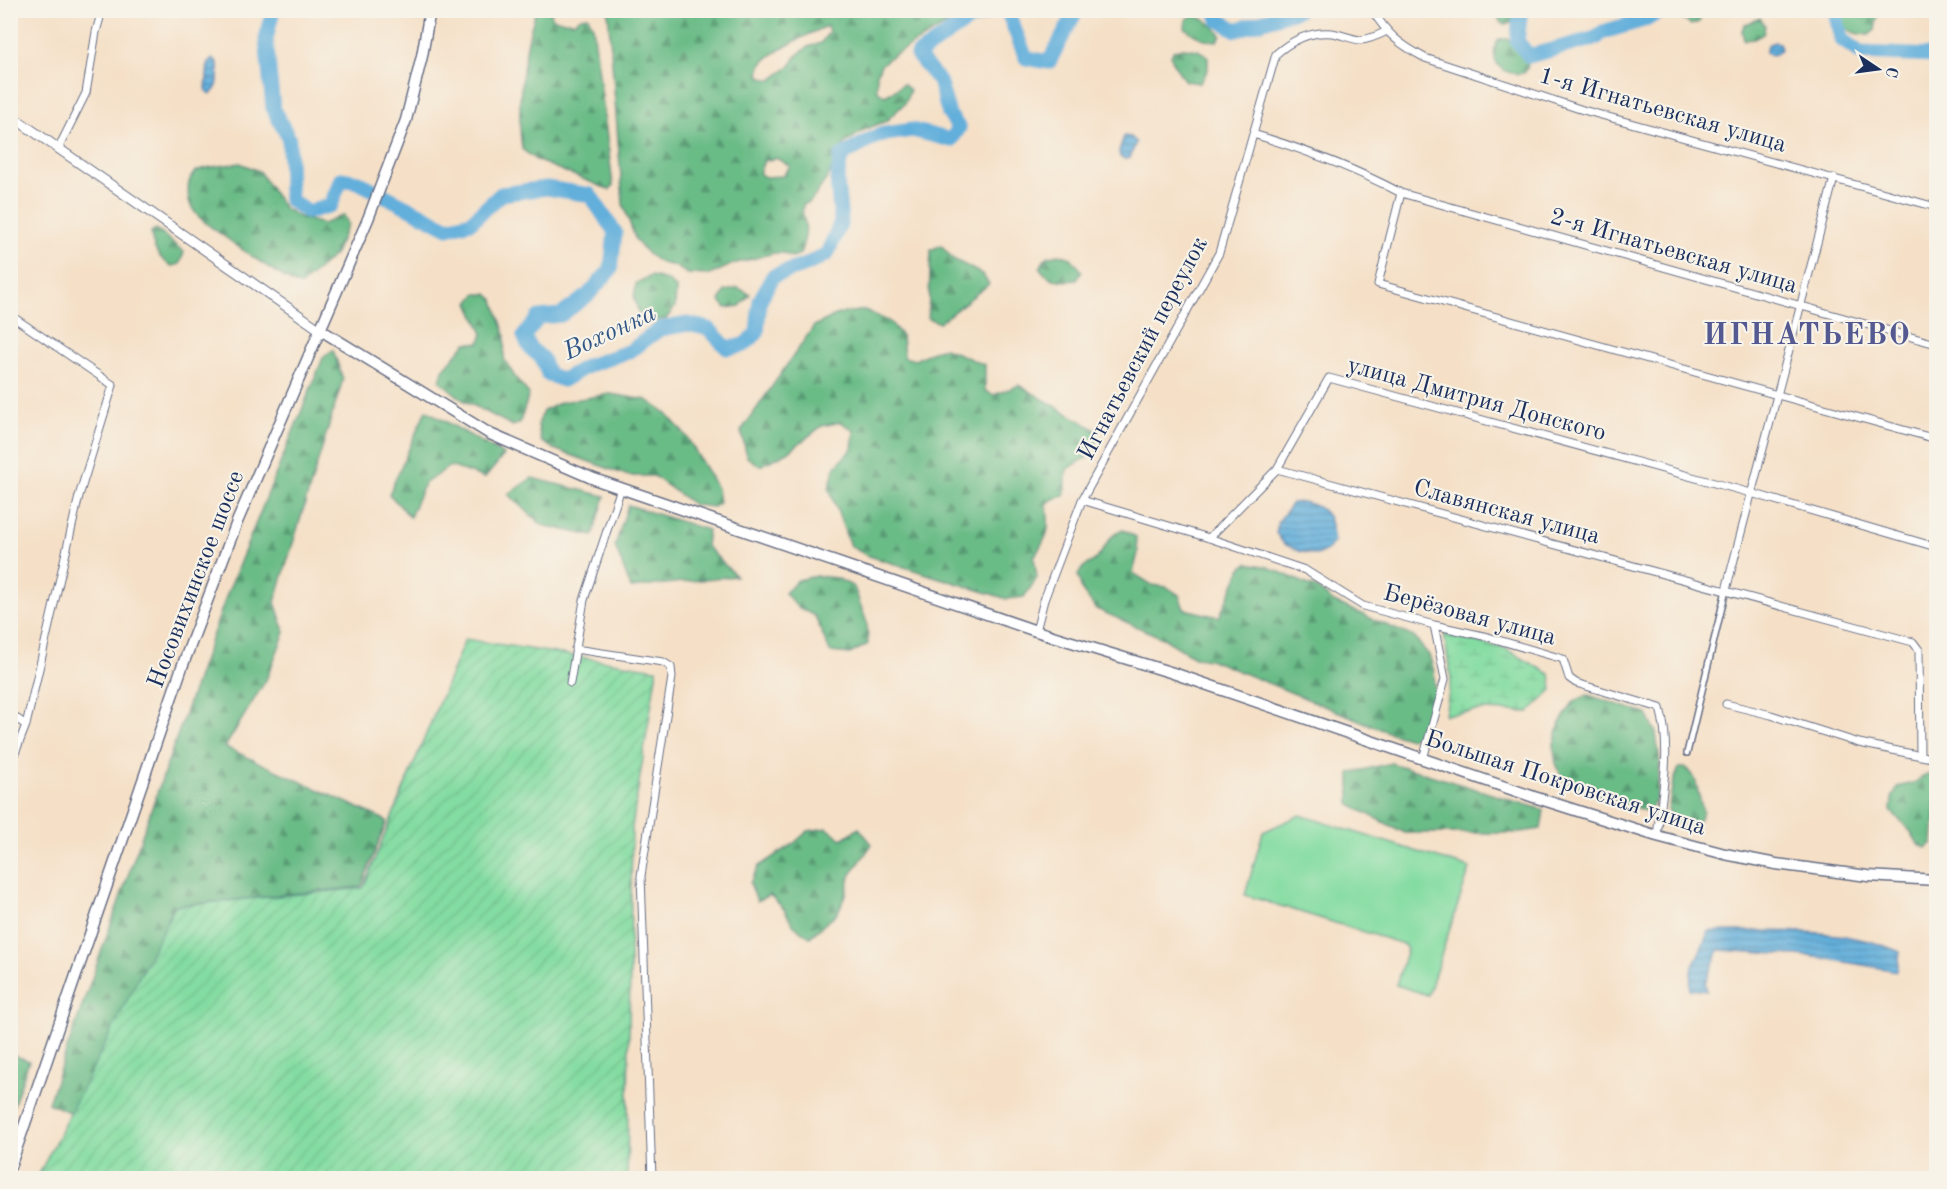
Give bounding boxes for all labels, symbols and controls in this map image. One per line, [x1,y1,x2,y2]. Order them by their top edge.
north arrow [1848,39,1908,99]
street label: 1-я Игнатьевская улица [1536,64,1789,158]
text: С [1882,65,1900,79]
street label: 2-я Игнатьевская улица [1547,205,1800,299]
street label: Игнатьевский переулок [1075,233,1213,465]
water label: Вохонка [558,300,661,366]
district label: ИГНАТЬЕВО [1703,321,1911,351]
street label: улица Дмитрия Донского [1345,354,1608,446]
street label: Носовихинское шоссе [144,468,249,692]
street label: Славянская улица [1411,476,1603,549]
street label: Берёзовая улица [1381,581,1559,651]
street label: Большая Покровская улица [1422,727,1709,841]

